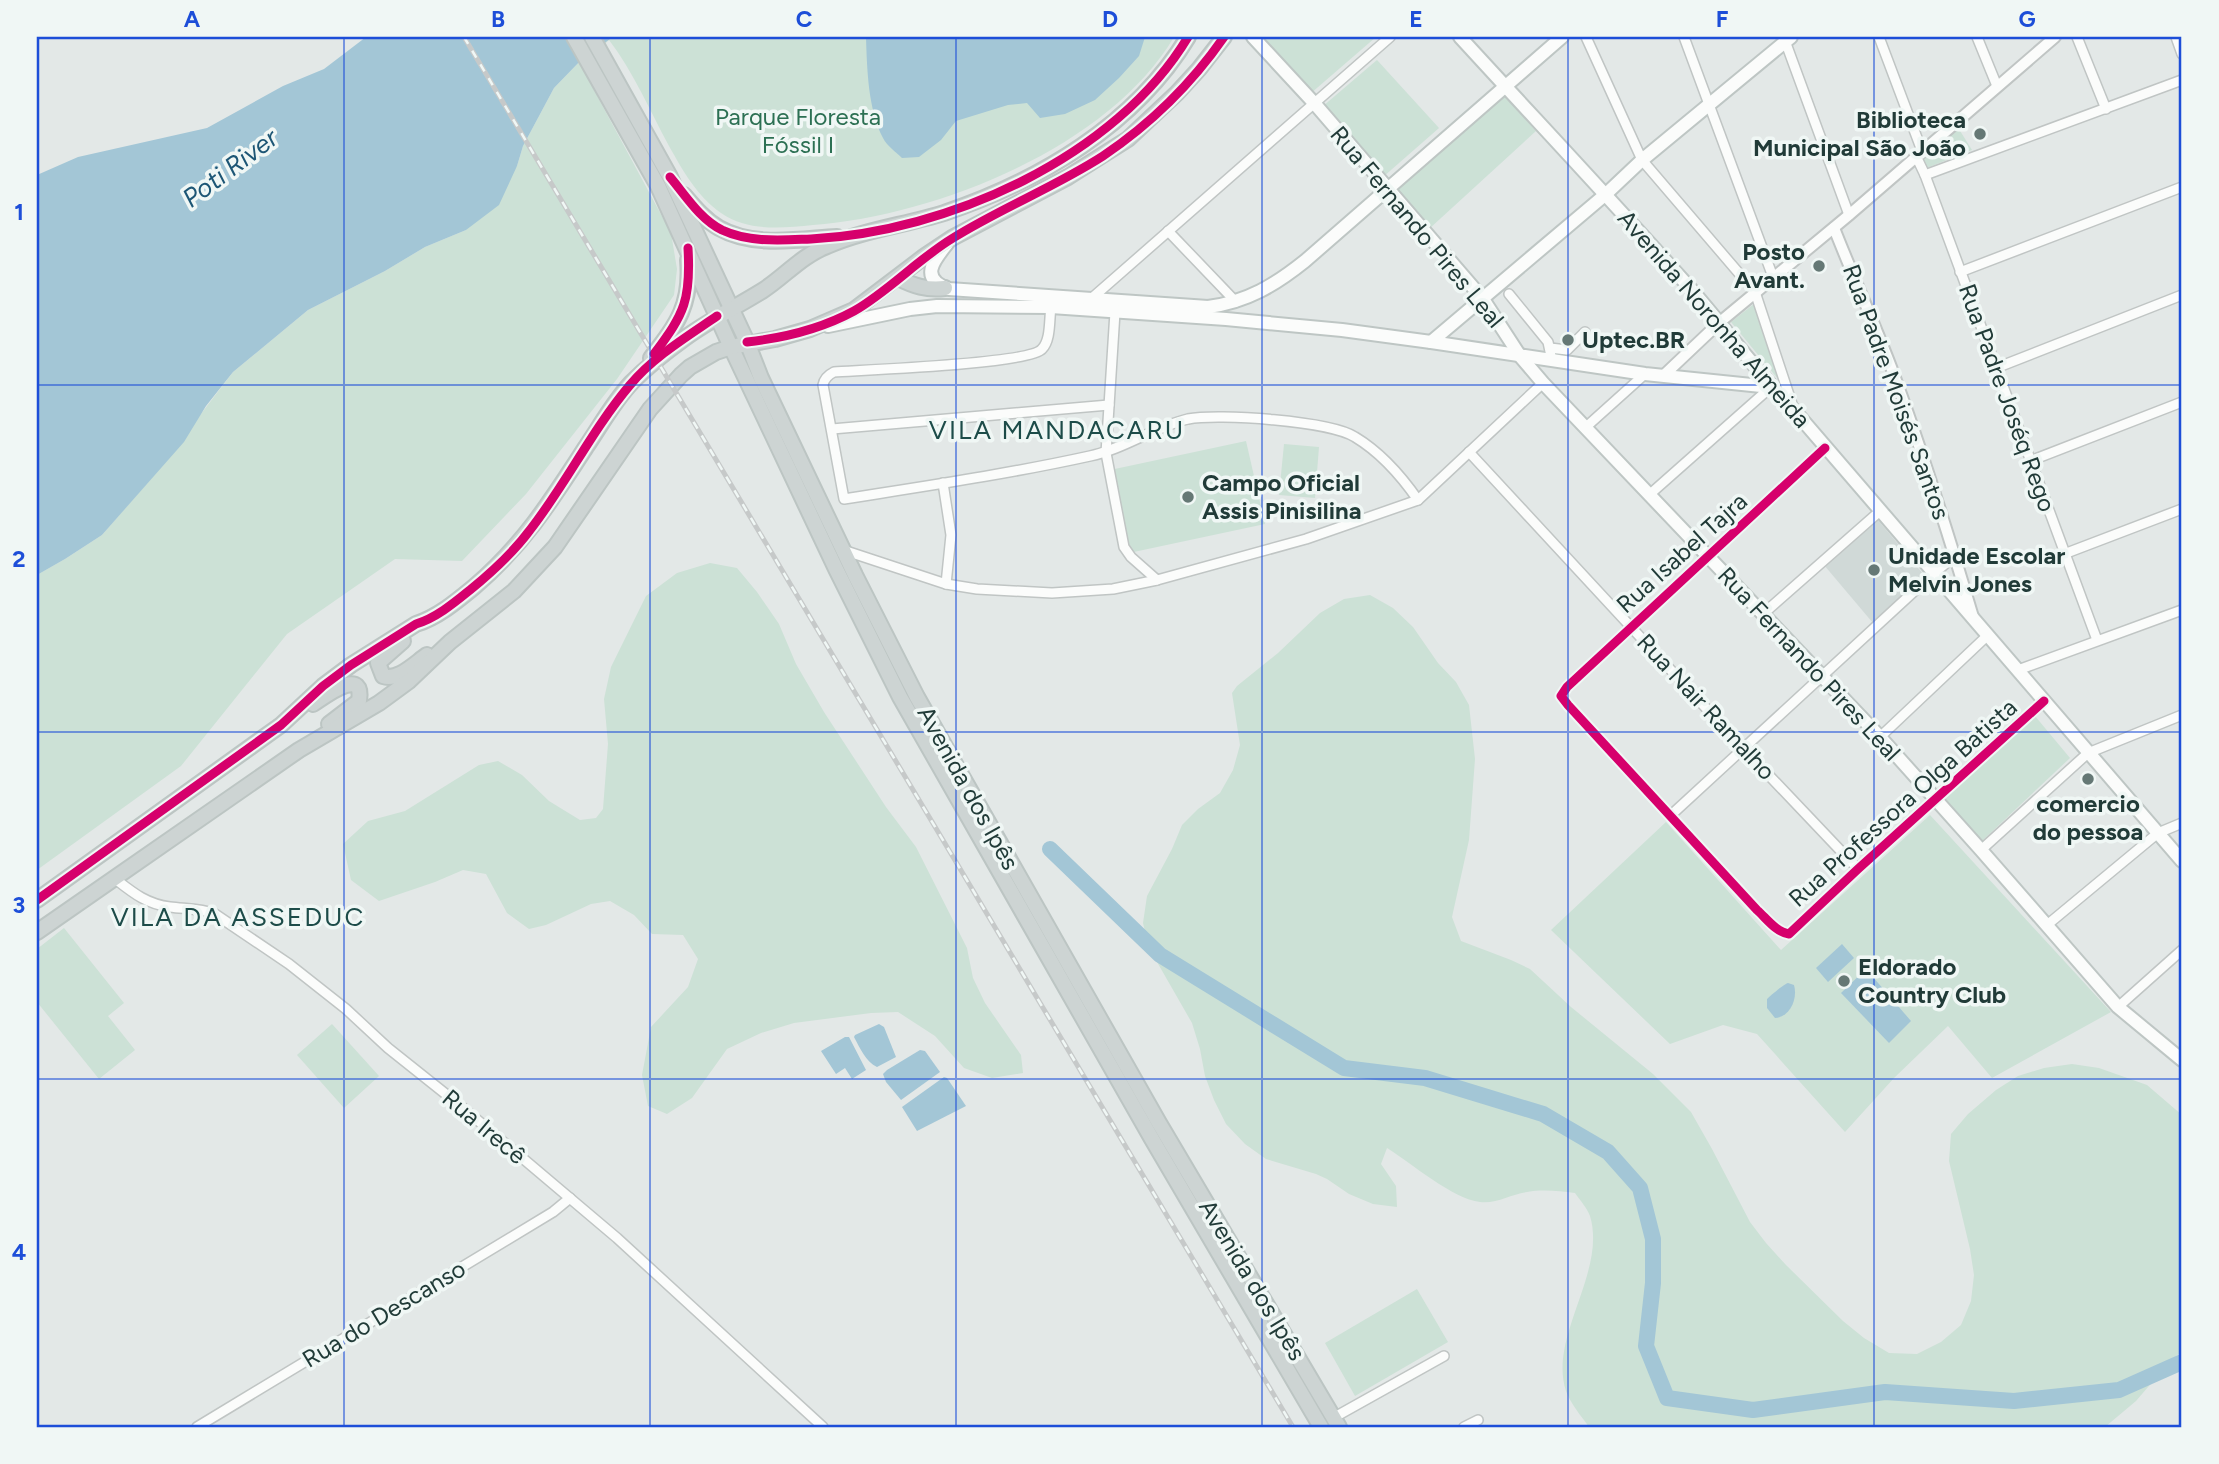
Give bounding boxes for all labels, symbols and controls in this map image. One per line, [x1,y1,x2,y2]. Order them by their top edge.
text: A [184,5,201,33]
text: B [491,5,505,33]
text: C [796,5,813,33]
text: D [1102,5,1118,33]
text: E [1409,5,1423,33]
text: F [1716,5,1729,33]
text: G [2018,5,2036,33]
park label: Parque Floresta Fóssil I [715,102,881,159]
place label: Biblioteca Municipal São João [1753,105,1966,162]
street label: Rua Fernando Pires Leal [1324,120,1510,333]
water label: Poti River [176,121,285,214]
marker: Biblioteca Municipal São João [1972,126,1988,142]
text: 1 [14,198,24,226]
street label: Avenida Noronha Almeida [1612,204,1817,433]
place label: Posto Avant. [1734,237,1805,294]
marker: Posto Avant. [1811,258,1827,274]
street label: Rua Padre Moisés Santos [1837,260,1956,523]
street label: Rua Padre Joséq Rego [1953,280,2062,516]
place label: Uptec.BR [1582,325,1685,354]
marker: Uptec.BR [1560,332,1576,348]
district label: VILA MANDACARU [929,414,1185,446]
place label: Campo Oficial Assis Pinisilina [1202,468,1361,525]
street label: Rua Isabel Tajra [1610,486,1753,619]
marker: Campo Oficial Assis Pinisilina [1180,489,1196,505]
place label: Unidade Escolar Melvin Jones [1888,541,2065,598]
text: 2 [12,545,26,573]
street label: Rua Fernando Pires Leal [1712,561,1907,767]
marker: Unidade Escolar Melvin Jones [1866,562,1882,578]
street label: Rua Nair Ramalho [1631,627,1782,786]
street label: Rua Professora Olga Batista [1783,692,2023,913]
street label: Avenida dos Ipês [912,701,1025,875]
marker: comercio do pessoa [2080,771,2096,787]
place label: comercio do pessoa [2033,789,2143,846]
text: 3 [13,891,25,919]
district label: VILA DA ASSEDUC [111,901,365,933]
place label: Eldorado Country Club [1858,952,2006,1009]
marker: Eldorado Country Club [1836,973,1852,989]
street label: Rua Irecê [437,1083,532,1170]
street label: Avenida dos Ipês [1193,1194,1312,1365]
text: 4 [12,1238,26,1266]
street label: Rua do Descanso [297,1253,471,1374]

